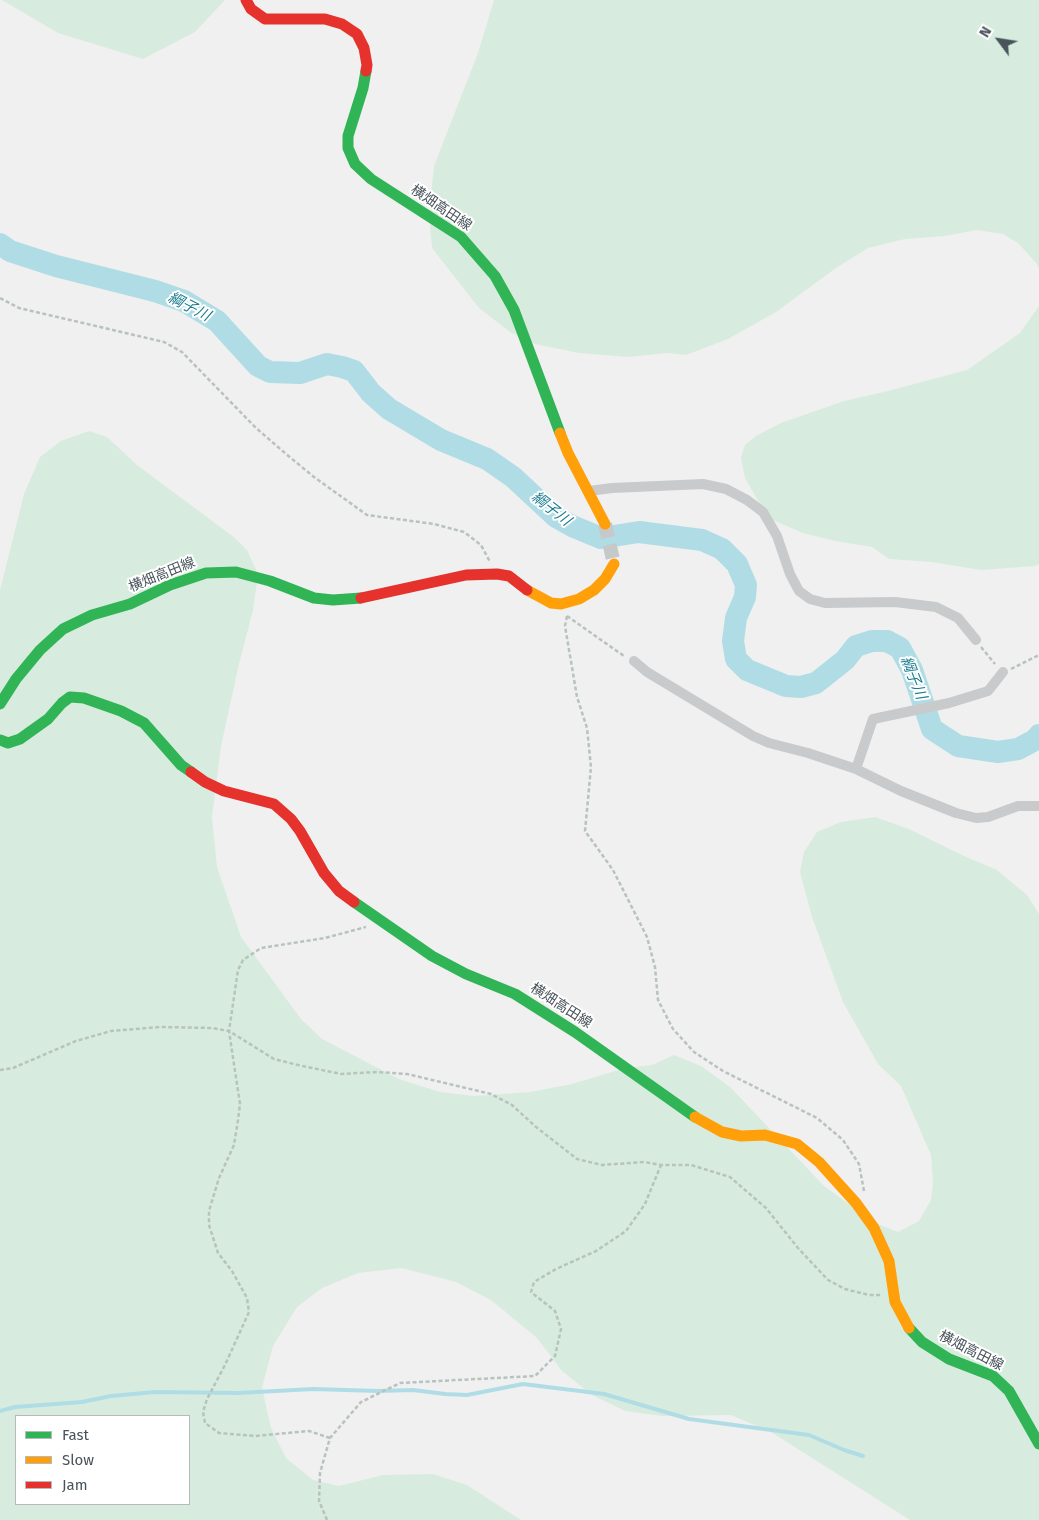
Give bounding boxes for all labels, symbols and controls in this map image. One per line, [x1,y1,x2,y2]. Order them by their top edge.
north arrow [974,15,1024,65]
text: N [976,24,995,40]
street label: 横畑高田線 [407,181,475,235]
water label: 綱子川 [165,289,213,325]
water label: 綱子川 [528,488,574,530]
street label: 横畑高田線 [126,554,198,596]
water label: 綱子川 [896,654,930,702]
street label: 横畑高田線 [527,980,595,1032]
street label: 横畑高田線 [936,1328,1006,1374]
legend [15,1415,190,1505]
text: Fast [62,1426,89,1444]
text: Slow [62,1451,94,1469]
text: Jam [62,1476,88,1494]

